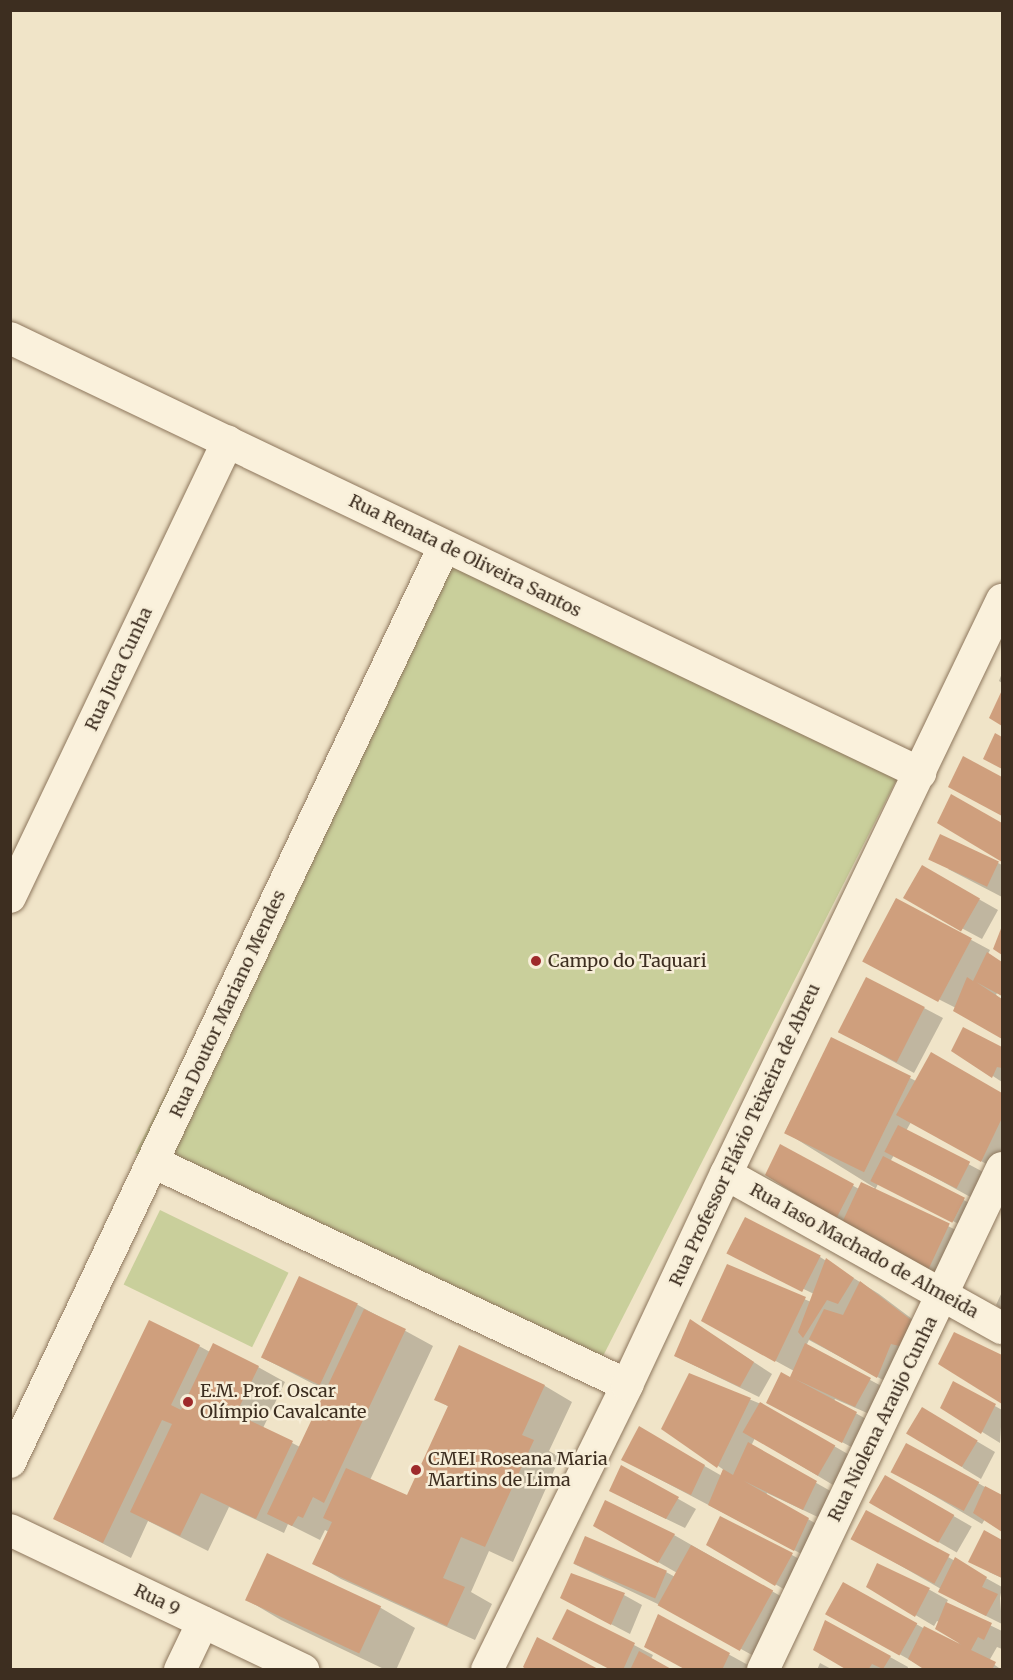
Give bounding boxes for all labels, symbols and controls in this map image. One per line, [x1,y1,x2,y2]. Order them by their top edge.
street label: Rua Renata de Oliveira Santos [345,490,585,622]
street label: Rua Juca Cunha [81,604,157,734]
street label: Rua Doutor Mariano Mendes [166,887,290,1121]
place label: Campo do Taquari [548,950,707,972]
marker: Campo do Taquari [529,954,543,968]
street label: Rua Professor Flávio Teixeira de Abreu [665,980,825,1290]
street label: Rua Iaso Machado de Almeida [746,1179,982,1323]
street label: Rua Niolena Araujo Cunha [824,1313,942,1525]
place label: E.M. Prof. Oscar Olímpio Cavalcante [200,1381,366,1424]
marker: E.M. Prof. Oscar Olímpio Cavalcante [181,1395,195,1409]
place label: CMEI Roseana Maria Martins de Lima [428,1449,608,1492]
marker: CMEI Roseana Maria Martins de Lima [409,1463,423,1477]
street label: Rua 9 [131,1580,183,1620]

